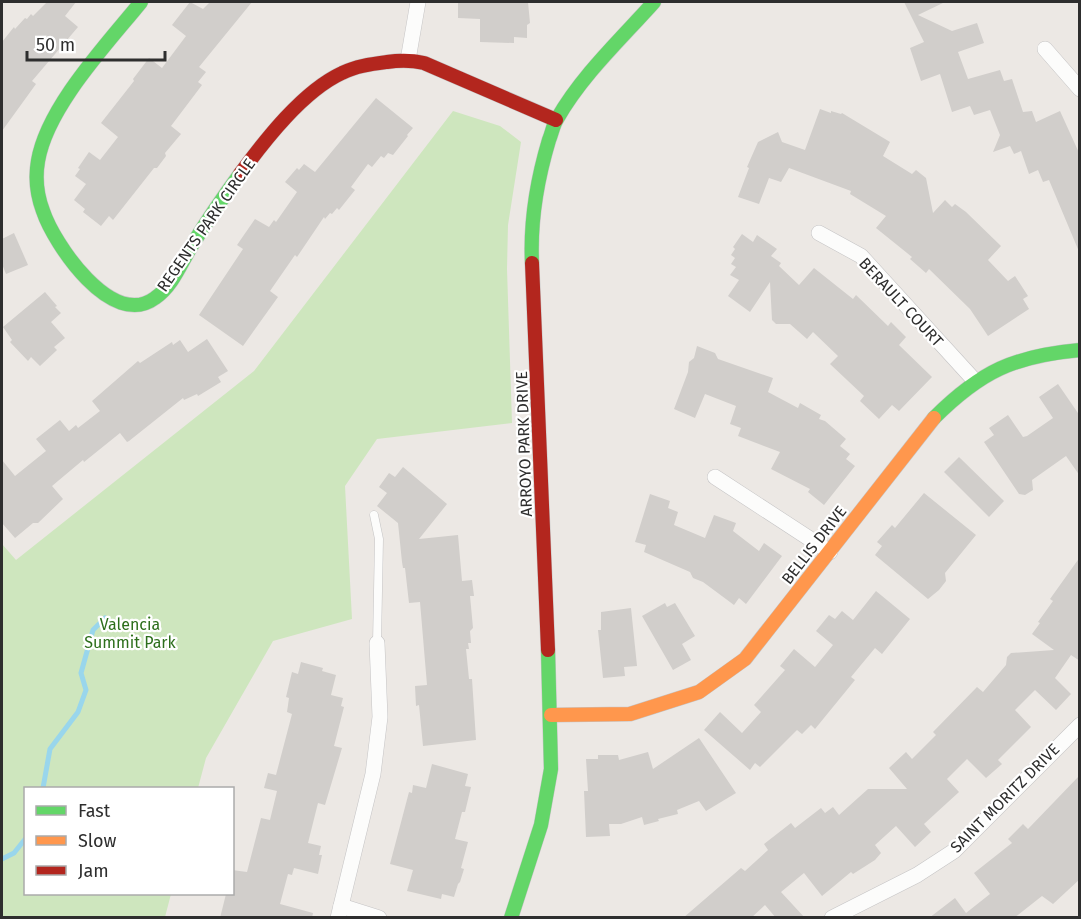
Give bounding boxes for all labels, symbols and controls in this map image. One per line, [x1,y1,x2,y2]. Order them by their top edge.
scale bar [27,24,165,62]
text: 50 m [36,34,75,56]
street label: REGENTS PARK CIRCLE [153,155,259,295]
street label: BERAULT COURT [855,254,948,351]
street label: ARROYO PARK DRIVE [512,371,536,517]
street label: BELLIS DRIVE [778,502,850,588]
park label: Valencia Summit Park [84,615,177,652]
street label: SAINT MORITZ DRIVE [947,740,1063,856]
legend [24,787,234,895]
text: Fast [78,800,111,822]
text: Slow [78,830,117,852]
text: Jam [78,860,109,882]

